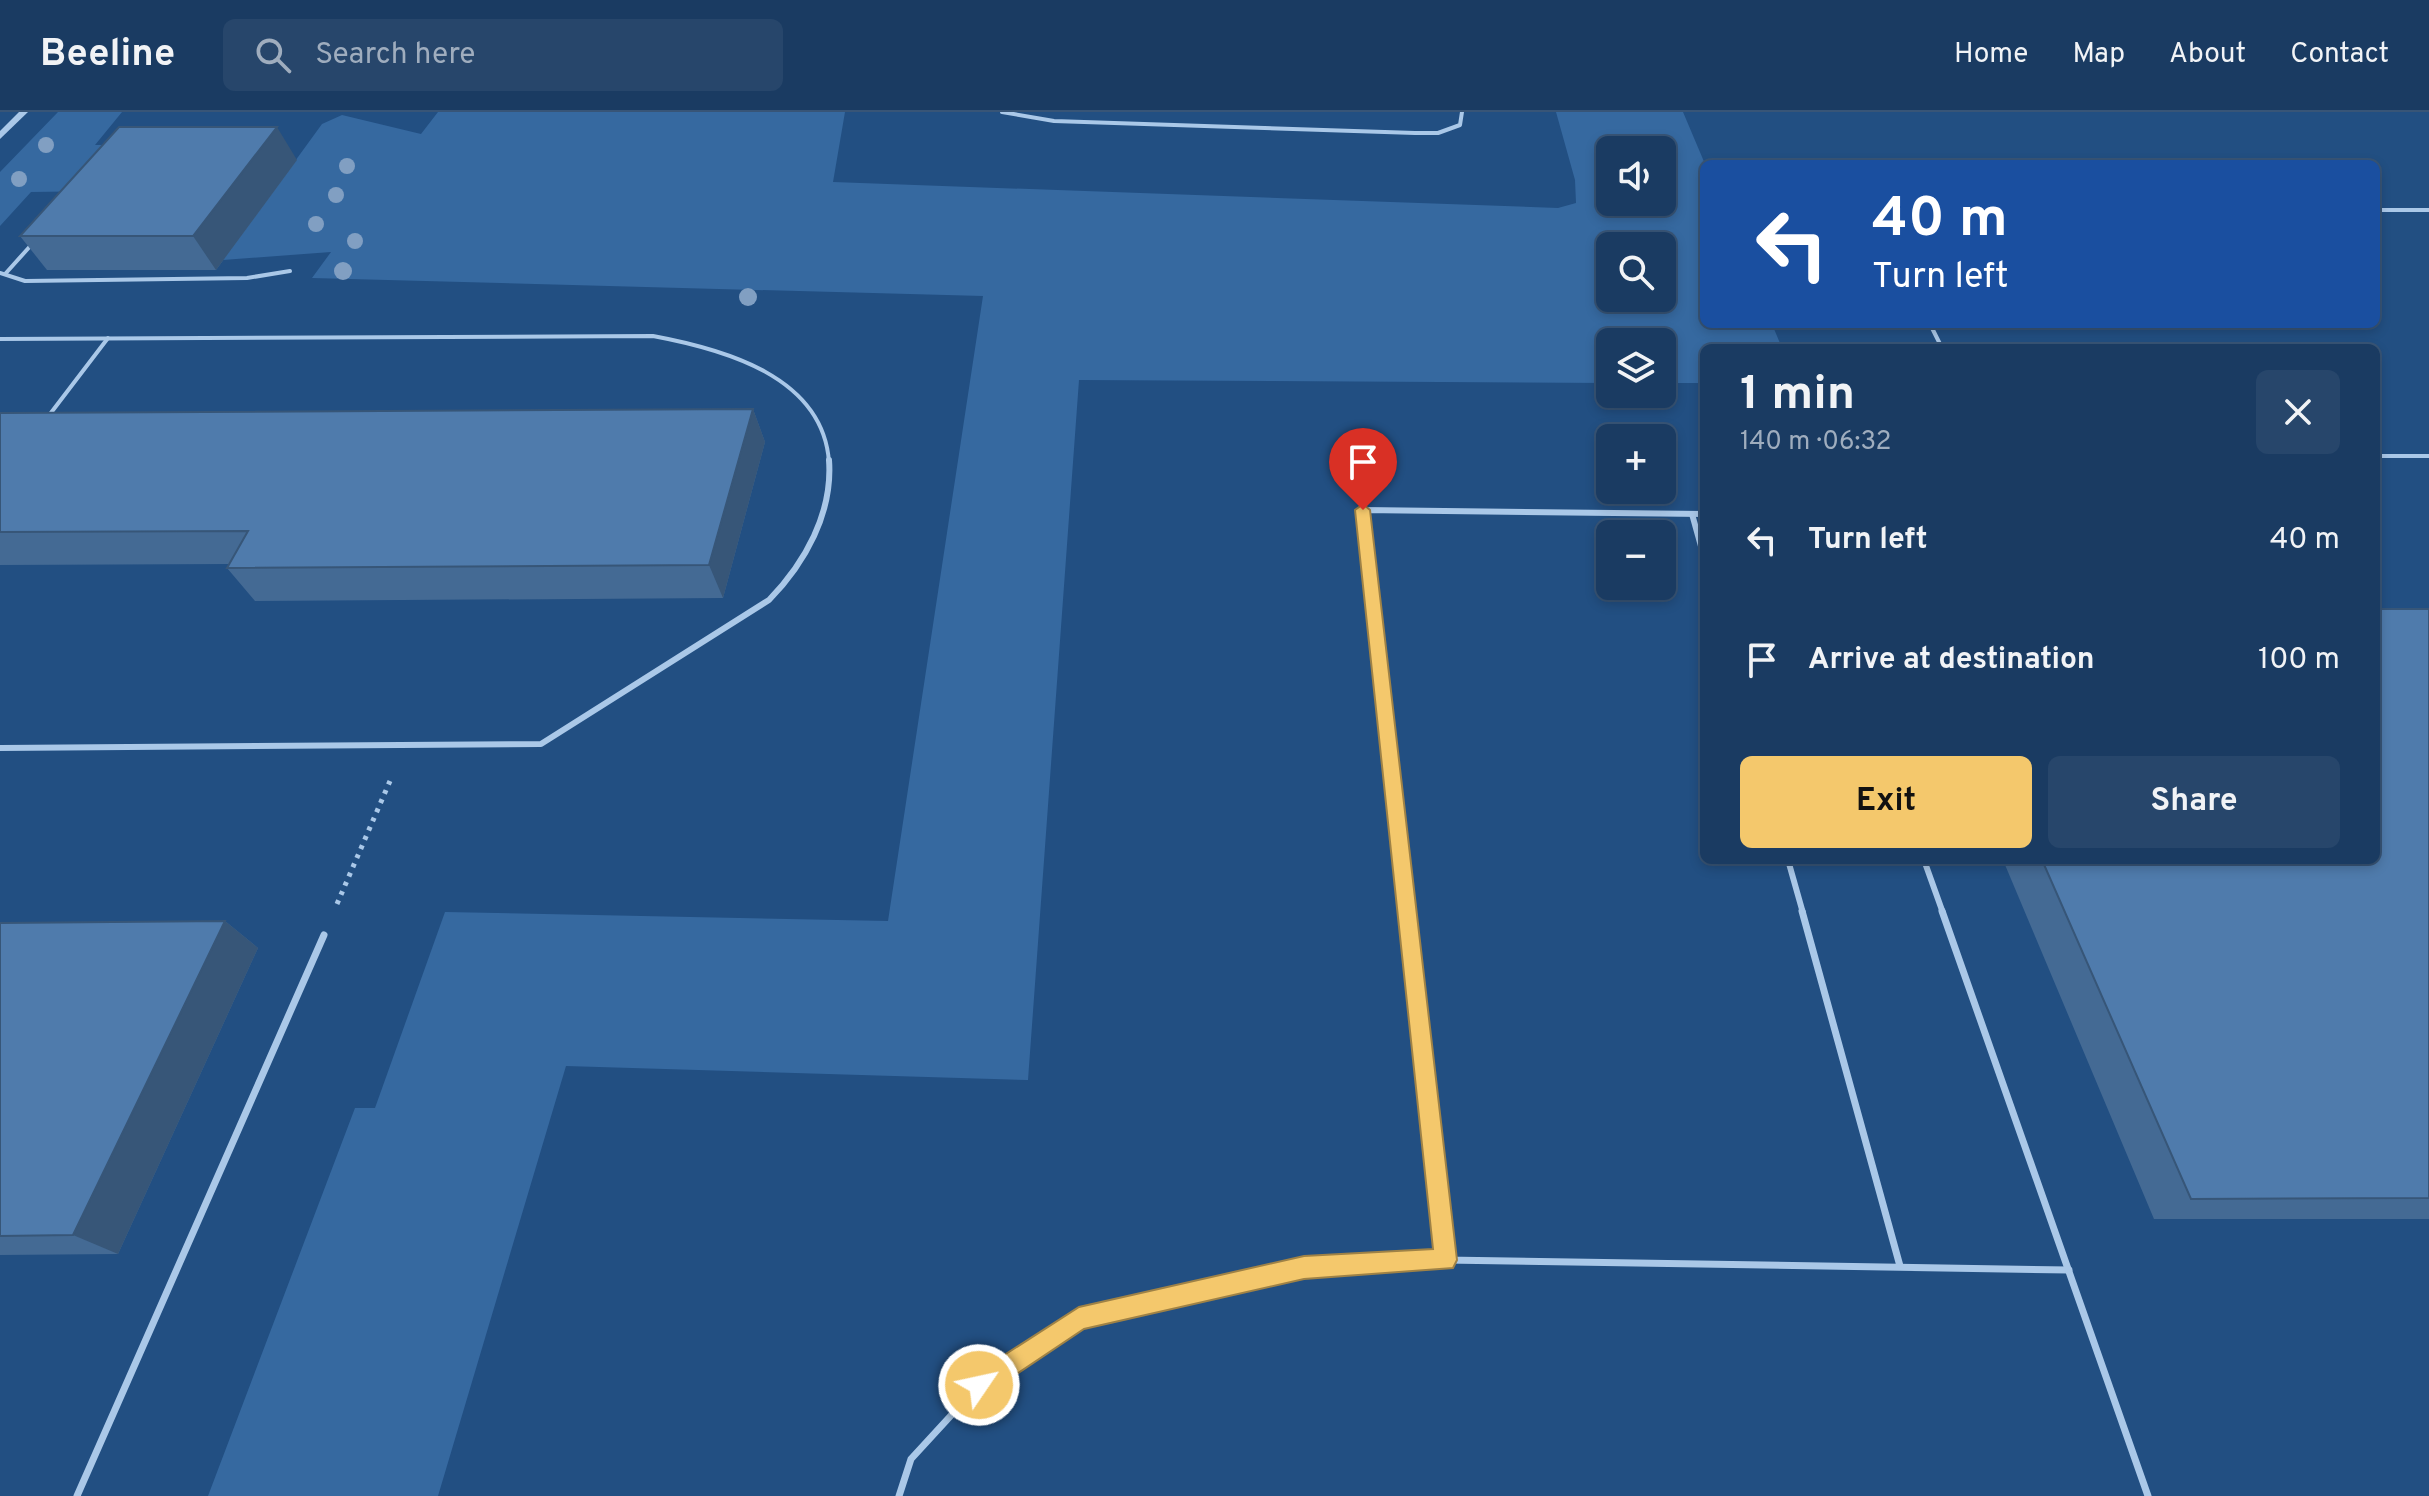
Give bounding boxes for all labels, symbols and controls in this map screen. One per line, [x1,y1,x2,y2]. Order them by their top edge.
search box [223,19,783,91]
text: Beeline [40,31,175,80]
icon: search [251,33,295,77]
text: Search here [315,37,475,74]
text: Home [1954,37,2028,73]
text: Map [2072,37,2125,73]
text: About [2169,37,2246,73]
text: Contact [2290,37,2389,73]
map controls [1596,136,1676,600]
button: sound [1596,136,1676,216]
text: 40 m [1872,186,2008,256]
icon: left [1740,192,1844,296]
button: search [1596,232,1676,312]
text: Turn left [1872,255,2009,301]
button: layers [1596,328,1676,408]
text: 1 min [1740,366,1855,426]
button: close [2256,370,2340,454]
button: + [1596,424,1676,504]
text: 140 m · 06:32 [1740,426,1891,459]
pin [1329,428,1397,510]
icon: arrive [1341,440,1385,484]
icon: left [1740,518,1784,562]
button: − [1596,520,1676,600]
text: Turn left [1808,522,1928,559]
text: 40 m [2270,522,2340,559]
icon: arrive [1740,638,1784,682]
text: Arrive at destination [1808,642,2094,679]
text: 100 m [2258,642,2340,679]
button: Exit [1740,756,2032,848]
button: Share [2048,756,2340,848]
position arrow [937,1343,1021,1427]

